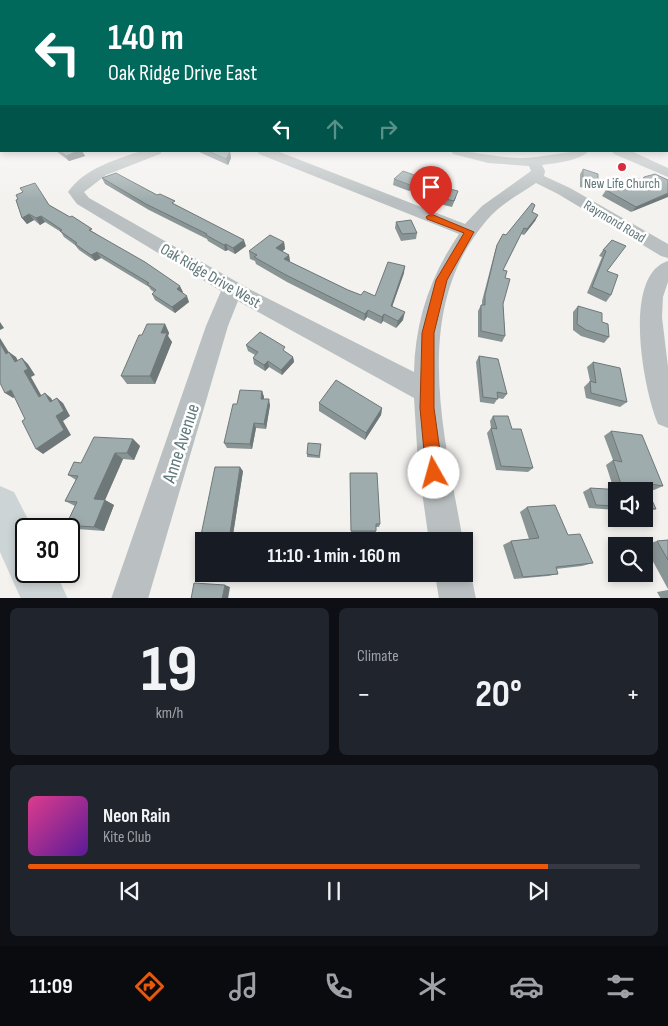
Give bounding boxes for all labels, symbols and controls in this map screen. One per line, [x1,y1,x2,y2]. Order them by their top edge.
text: 140 m [108,17,184,60]
icon: left [25,20,90,85]
text: Oak Ridge Drive East [108,60,257,87]
icon: left [268,115,296,143]
icon: ahead [321,115,349,143]
icon: right [374,115,402,143]
marker: New Life Church [616,161,628,173]
pin [410,166,452,217]
icon: arrive [417,173,445,201]
place label: New Life Church [584,175,660,192]
street label: Raymond Road [581,196,649,247]
street label: Oak Ridge Drive West [157,240,264,313]
street label: Anne Avenue [158,401,205,487]
position arrow [407,446,459,498]
map controls [608,482,653,582]
button: sound [608,482,653,527]
speed limit sign: 30 [15,518,80,583]
button: search [608,537,653,582]
text: 11:10 · 1 min · 160 m [268,545,400,568]
text: 19 [141,632,198,710]
text: Climate [357,647,399,666]
text: 20° [475,672,522,717]
text: − [357,678,371,711]
text: + [626,678,640,711]
text: km/h [156,704,183,723]
text: Neon Rain [103,805,170,828]
text: Kite Club [103,828,151,847]
icon: previous [116,877,144,905]
icon: pause [320,877,348,905]
icon: next [524,877,552,905]
icon: directions [132,969,167,1004]
icon: music [226,969,261,1004]
icon: phone [321,969,356,1004]
icon: climate [415,969,450,1004]
icon: car [509,969,544,1004]
icon: filters [603,969,638,1004]
text: 11:09 [30,973,73,1000]

